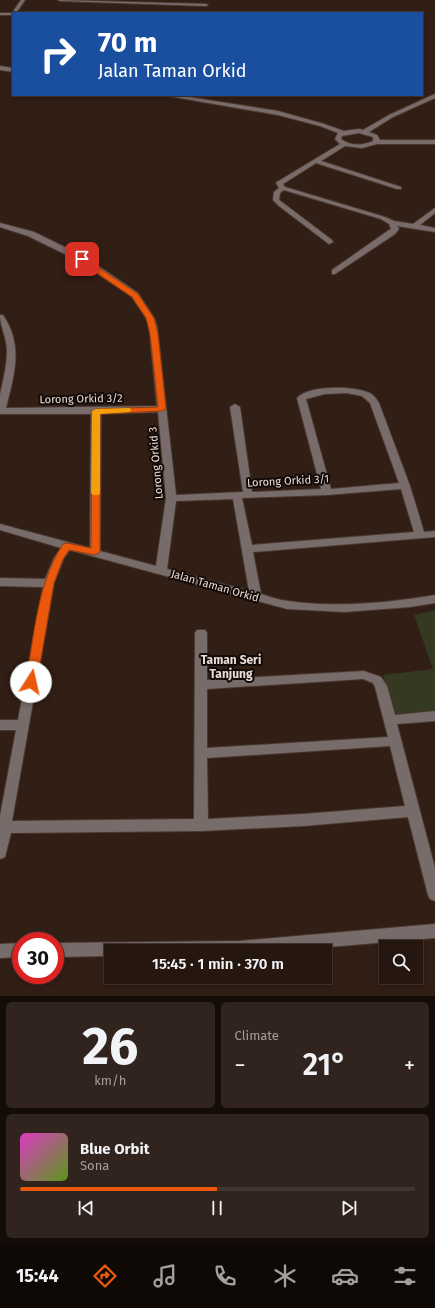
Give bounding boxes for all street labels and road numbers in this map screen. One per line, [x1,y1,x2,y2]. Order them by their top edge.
street label: Lorong Orkid 3/2 [39,392,123,406]
street label: Lorong Orkid 3 [146,426,166,500]
street label: Lorong Orkid 3/1 [247,472,329,490]
street label: Jalan Taman Orkid [170,567,260,605]

